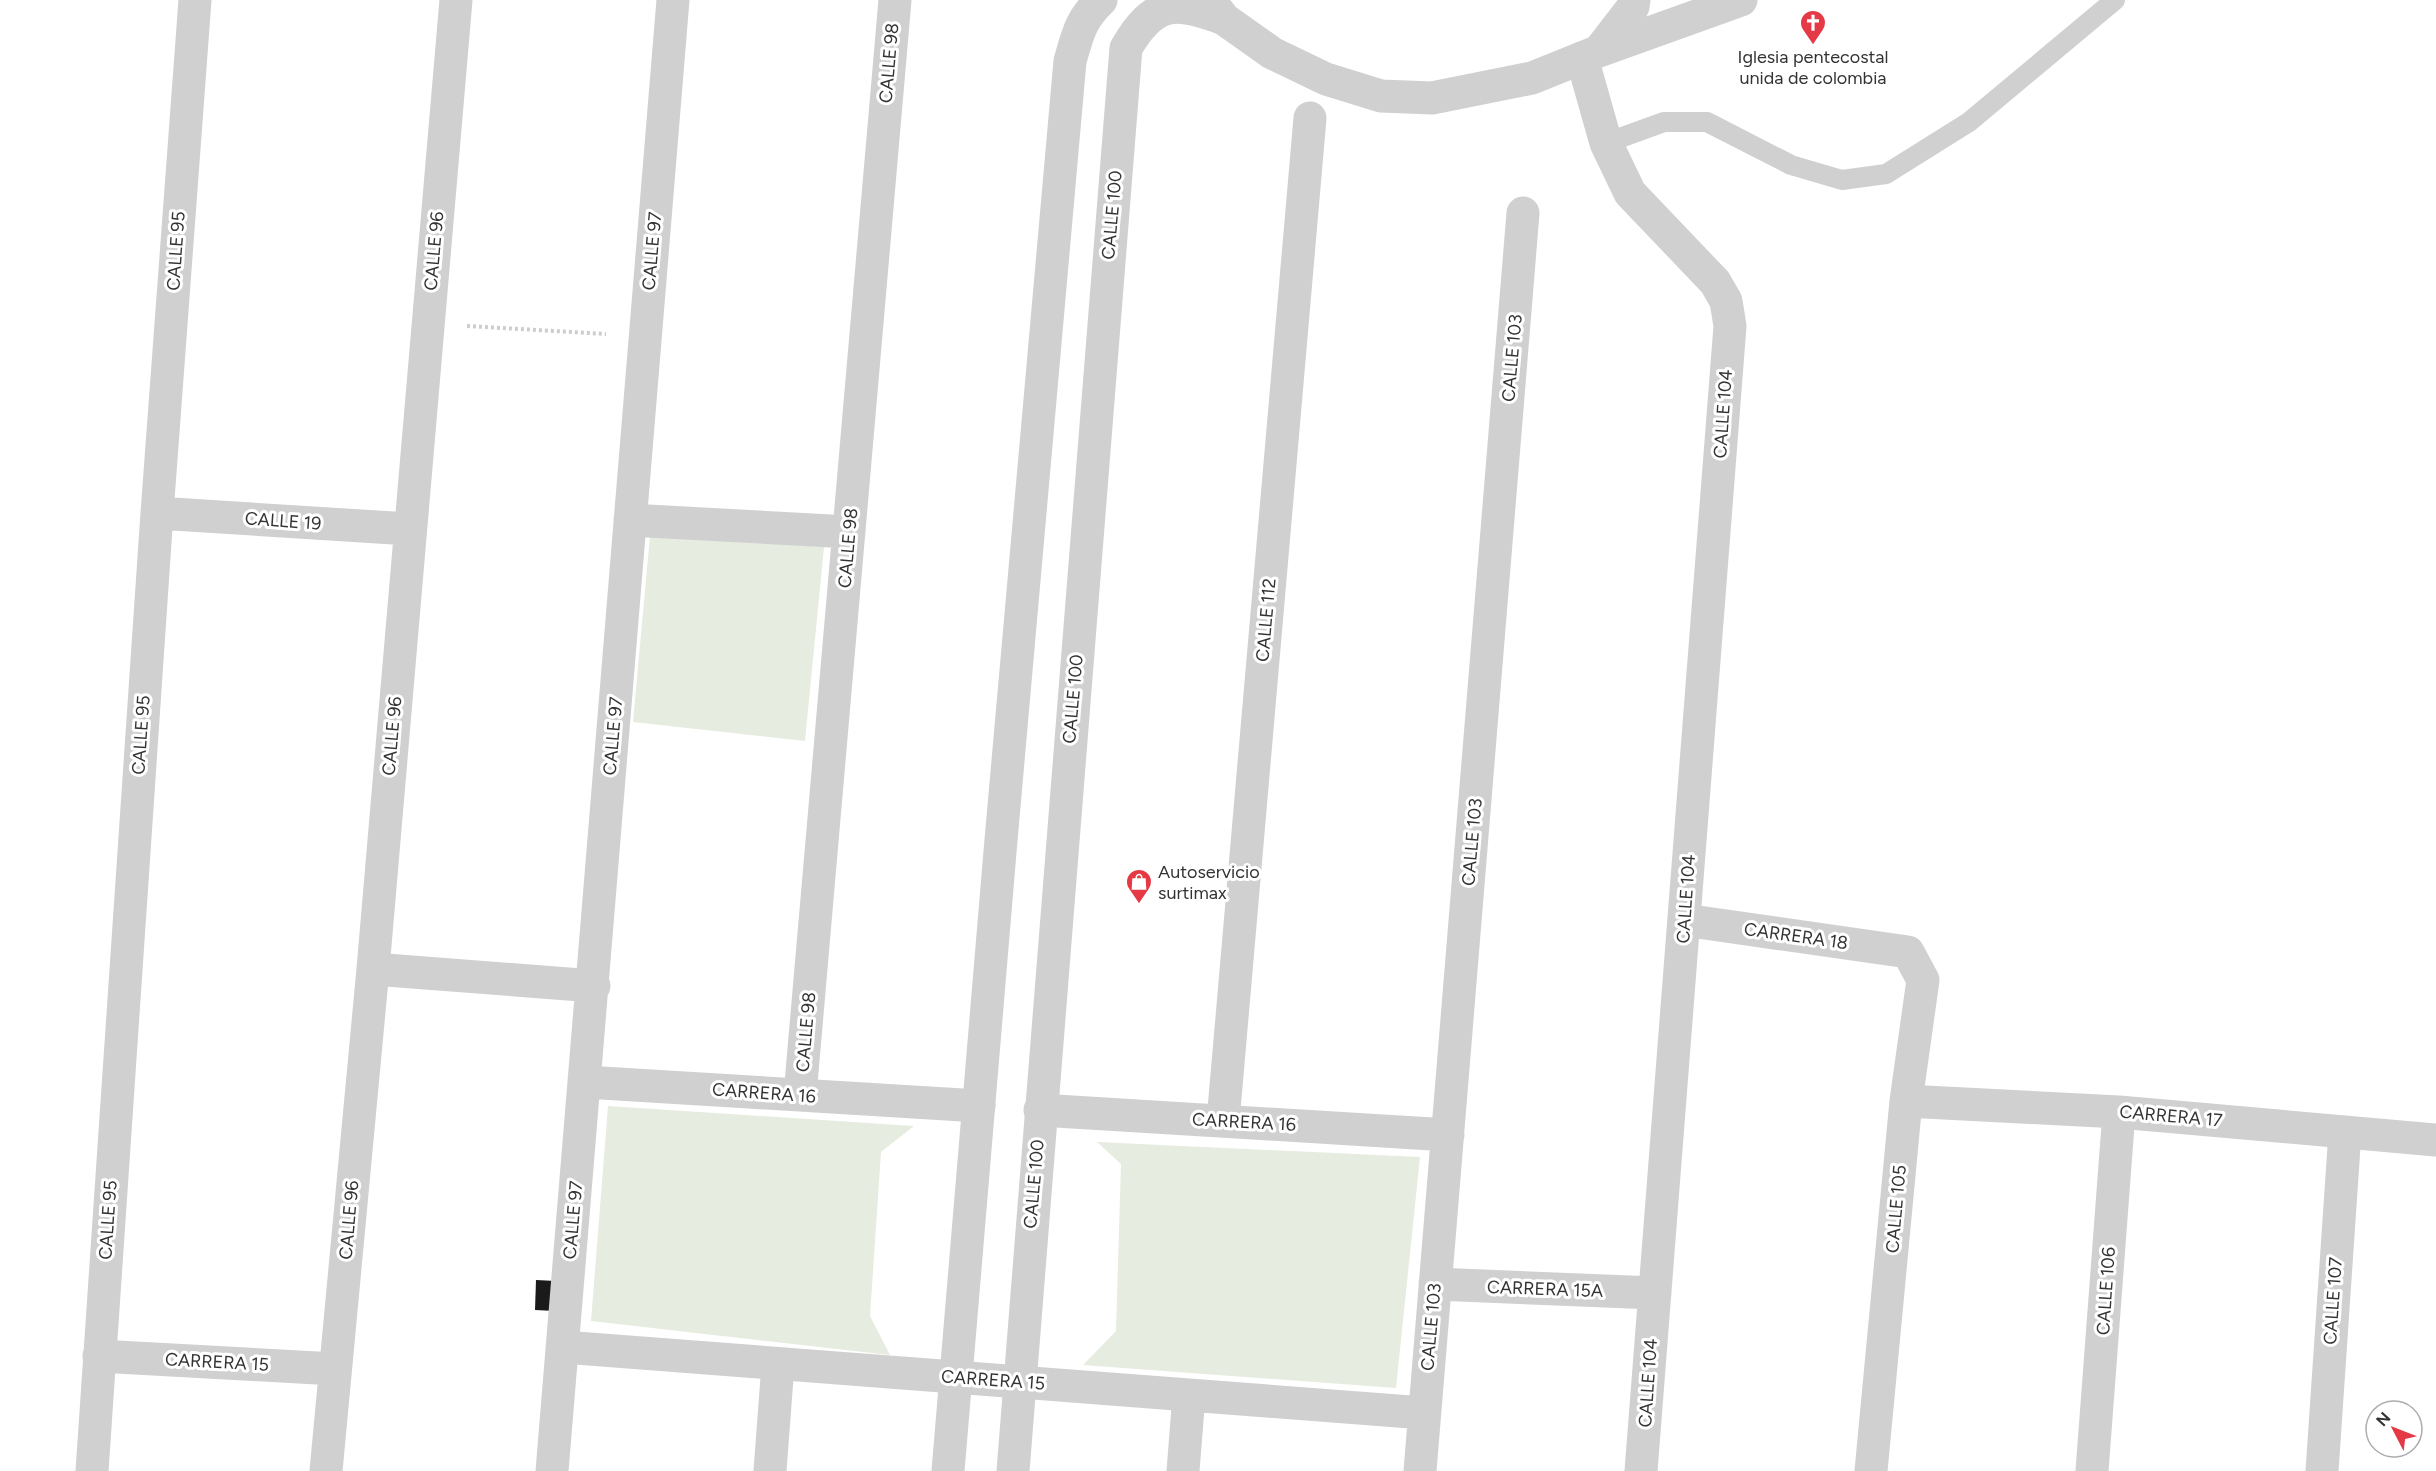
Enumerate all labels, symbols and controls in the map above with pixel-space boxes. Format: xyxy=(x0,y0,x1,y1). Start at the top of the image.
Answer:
church icon: Iglesia pentecostal unida de colombia xyxy=(1798,8,1828,46)
street label: CALLE 98 xyxy=(875,22,903,104)
place label: Iglesia pentecostal unida de colombia xyxy=(1738,46,1888,89)
street label: CALLE 100 xyxy=(1097,169,1127,261)
street label: CALLE 97 xyxy=(638,210,666,291)
street label: CALLE 95 xyxy=(162,211,190,291)
street label: CALLE 96 xyxy=(420,211,448,291)
street label: CALLE 103 xyxy=(1497,313,1527,403)
street label: CALLE 104 xyxy=(1709,369,1737,459)
street label: CALLE 19 xyxy=(244,507,322,535)
street label: CALLE 98 xyxy=(834,507,862,589)
street label: CALLE 112 xyxy=(1251,577,1281,663)
street label: CALLE 100 xyxy=(1058,653,1088,745)
street label: CALLE 95 xyxy=(127,695,155,775)
street label: CALLE 97 xyxy=(599,695,627,776)
street label: CALLE 96 xyxy=(378,696,406,776)
street label: CALLE 103 xyxy=(1457,797,1487,887)
street label: CALLE 104 xyxy=(1672,854,1700,944)
place label: Autoservicio surtimax xyxy=(1158,861,1260,904)
shop icon: Autoservicio surtimax xyxy=(1124,867,1154,905)
street label: CARRERA 18 xyxy=(1743,918,1849,954)
street label: CALLE 98 xyxy=(792,991,820,1073)
street label: CARRERA 16 xyxy=(711,1078,817,1108)
street label: CARRERA 17 xyxy=(2119,1101,2224,1131)
street label: CARRERA 16 xyxy=(1192,1108,1296,1136)
street label: CALLE 100 xyxy=(1019,1138,1049,1230)
street label: CALLE 105 xyxy=(1881,1164,1911,1254)
street label: CALLE 97 xyxy=(559,1179,587,1260)
street label: CALLE 95 xyxy=(94,1180,122,1260)
street label: CALLE 96 xyxy=(335,1180,363,1260)
street label: CALLE 106 xyxy=(2092,1246,2120,1336)
street label: CALLE 107 xyxy=(2319,1256,2347,1345)
street label: CARRERA 15A xyxy=(1487,1276,1603,1302)
street label: CALLE 103 xyxy=(1416,1282,1446,1372)
street label: CALLE 104 xyxy=(1634,1338,1662,1428)
street label: CARRERA 15 xyxy=(164,1348,270,1376)
street label: CARRERA 15 xyxy=(940,1365,1046,1395)
north arrow xyxy=(2364,1399,2424,1459)
text: N xyxy=(2372,1408,2394,1430)

